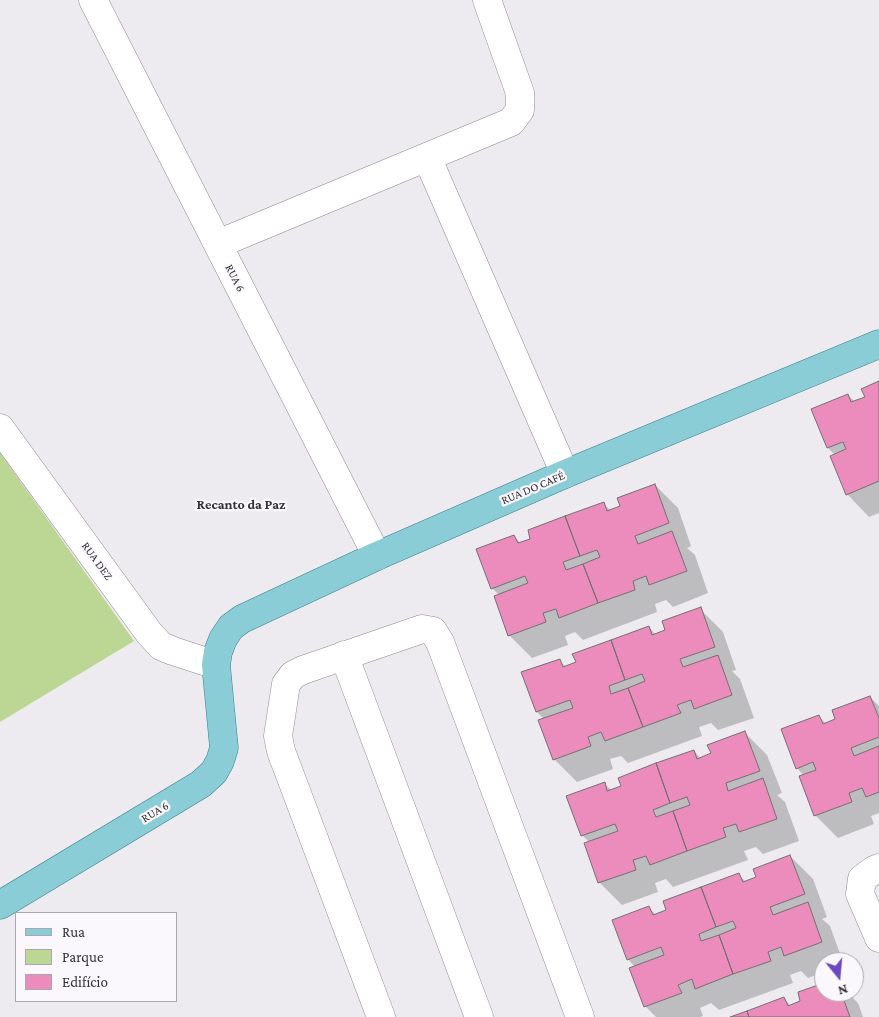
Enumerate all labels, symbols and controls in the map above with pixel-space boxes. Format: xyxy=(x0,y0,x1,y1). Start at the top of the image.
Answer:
street label: RUA 6 xyxy=(222,262,248,294)
street label: RUA DO CAFÉ xyxy=(499,468,567,508)
district label: Recanto da Paz xyxy=(197,497,285,513)
street label: RUA DEZ xyxy=(78,539,116,583)
street label: RUA 6 xyxy=(139,798,171,826)
legend xyxy=(15,912,178,1002)
text: Rua xyxy=(62,924,85,940)
text: Parque xyxy=(62,949,103,965)
north arrow xyxy=(814,952,864,1002)
text: Edifício xyxy=(62,974,108,990)
text: N xyxy=(836,981,850,999)

